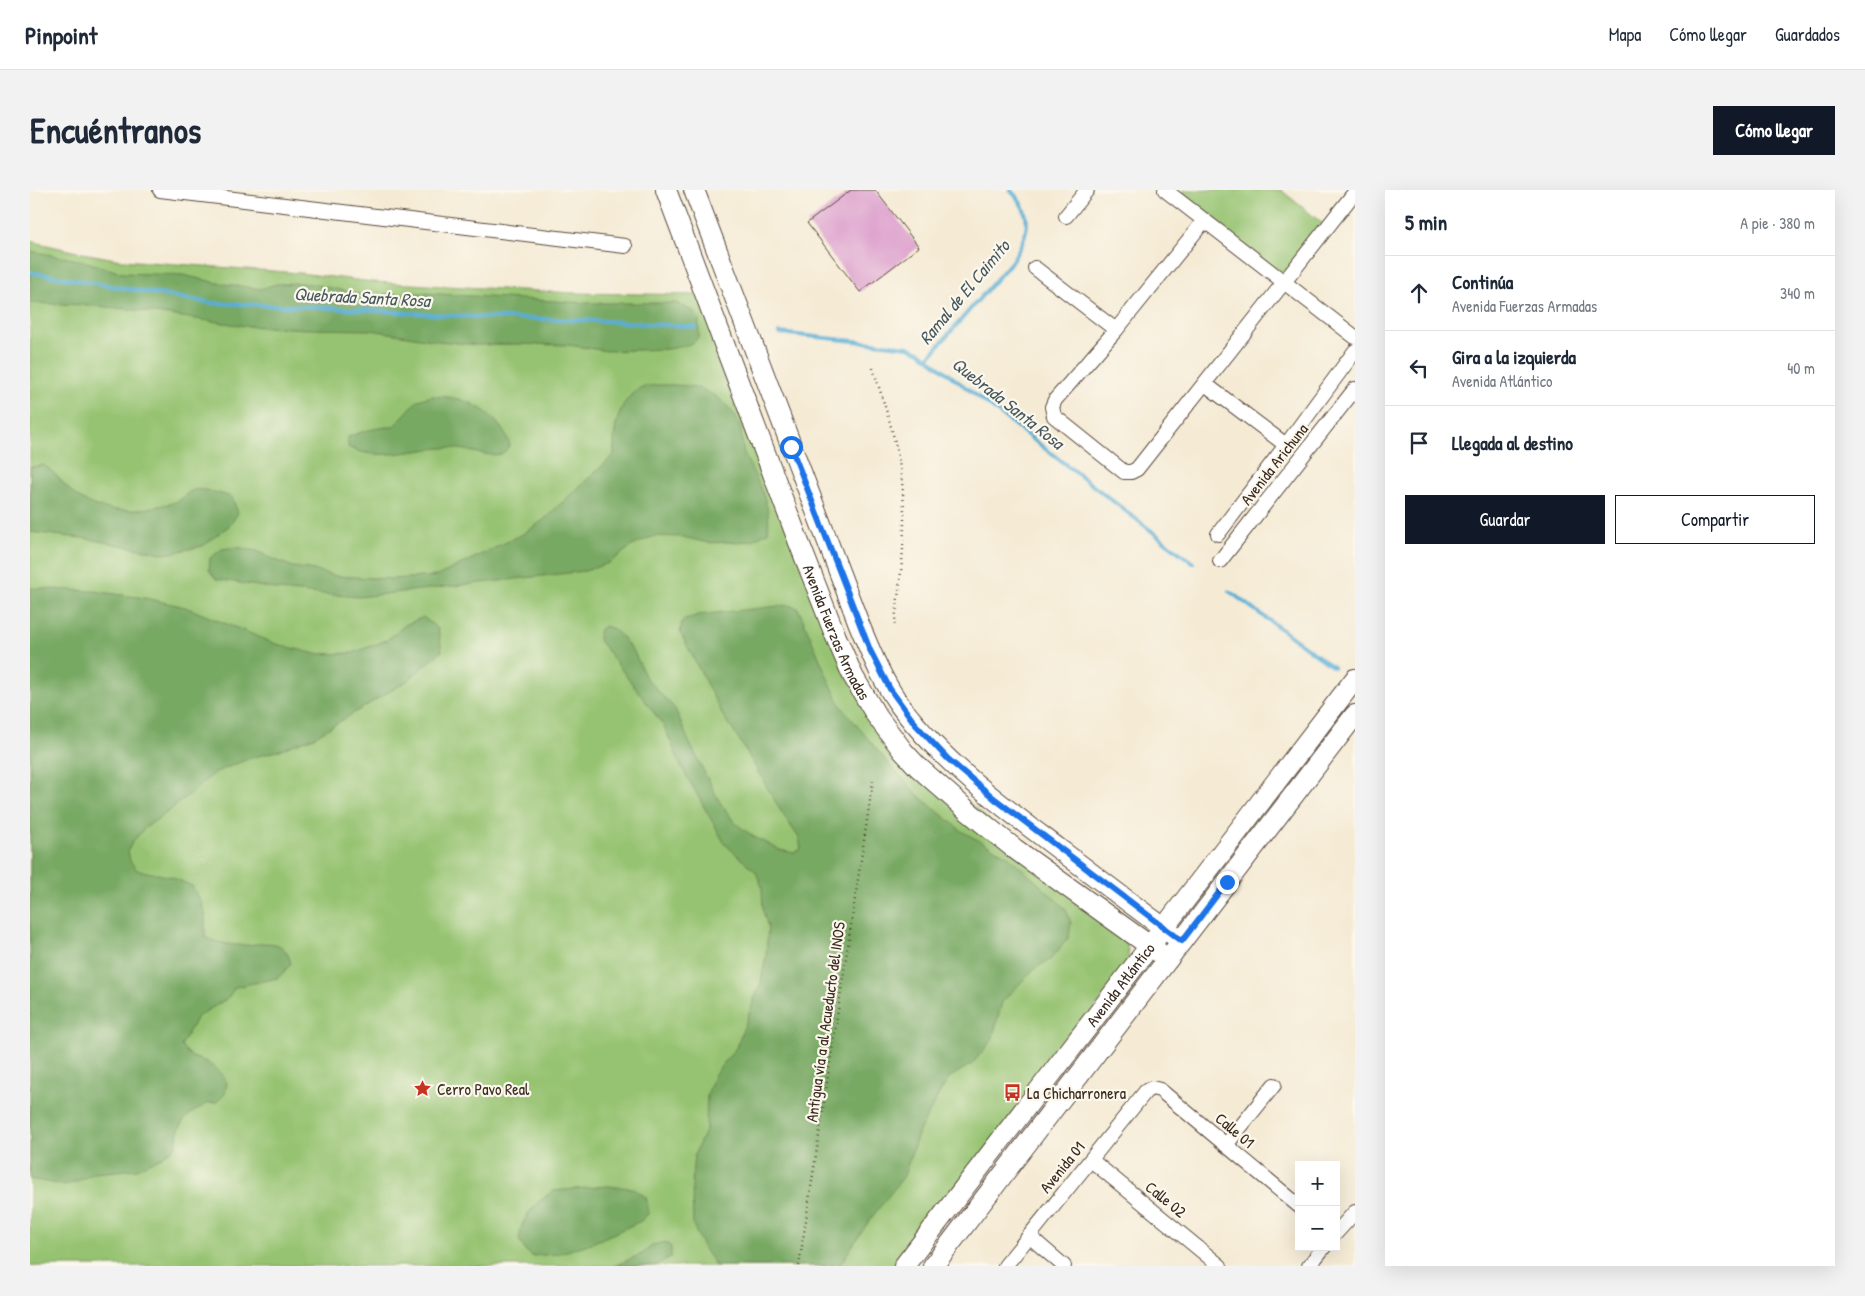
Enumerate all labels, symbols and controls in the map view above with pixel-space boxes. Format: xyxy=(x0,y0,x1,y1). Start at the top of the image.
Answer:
text: Pinpoint xyxy=(25,19,97,51)
text: Mapa xyxy=(1609,22,1641,47)
text: Cómo llegar xyxy=(1669,22,1747,47)
text: Guardados xyxy=(1775,22,1840,47)
button: Cómo llegar xyxy=(1713,106,1835,155)
text: Encuéntranos xyxy=(30,107,201,154)
text: 5 min xyxy=(1405,208,1447,237)
text: A pie · 380 m xyxy=(1740,212,1815,234)
water label: Ramal de El Caimito xyxy=(913,233,1016,350)
text: Continúa xyxy=(1452,269,1513,295)
icon: ahead xyxy=(1405,279,1433,307)
water label: Quebrada Santa Rosa xyxy=(293,281,433,313)
text: 340 m xyxy=(1780,282,1815,304)
text: Avenida Fuerzas Armadas xyxy=(1452,295,1597,317)
text: Gira a la izquierda xyxy=(1452,344,1576,370)
water label: Quebrada Santa Rosa xyxy=(947,351,1071,456)
icon: left xyxy=(1405,354,1433,382)
text: 40 m xyxy=(1787,357,1815,379)
text: Avenida Atlántico xyxy=(1452,370,1552,392)
street label: Avenida Arichuna xyxy=(1235,419,1313,509)
icon: arrive xyxy=(1405,429,1433,457)
text: Llegada al destino xyxy=(1452,430,1573,456)
route start xyxy=(780,436,803,459)
button: Guardar xyxy=(1405,495,1605,544)
button: Compartir xyxy=(1615,495,1815,544)
street label: Avenida Fuerzas Armadas xyxy=(798,561,876,704)
route end xyxy=(1216,871,1239,894)
street label: Antigua vía a al Acueducto del INOS xyxy=(800,920,850,1124)
street label: Avenida Atlántico xyxy=(1081,937,1160,1031)
place label: Cerro Pavo Real xyxy=(437,1078,530,1100)
place icon: Cerro Pavo Real xyxy=(413,1079,433,1099)
place label: La Chicharronera xyxy=(1027,1082,1126,1104)
bus stop icon: La Chicharronera xyxy=(1003,1083,1023,1103)
street label: Calle 01 xyxy=(1211,1107,1259,1153)
street label: Avenida 01 xyxy=(1034,1136,1090,1197)
map controls xyxy=(1295,1161,1340,1251)
button: + xyxy=(1295,1161,1340,1206)
street label: Calle 02 xyxy=(1141,1176,1191,1223)
button: − xyxy=(1295,1206,1340,1251)

